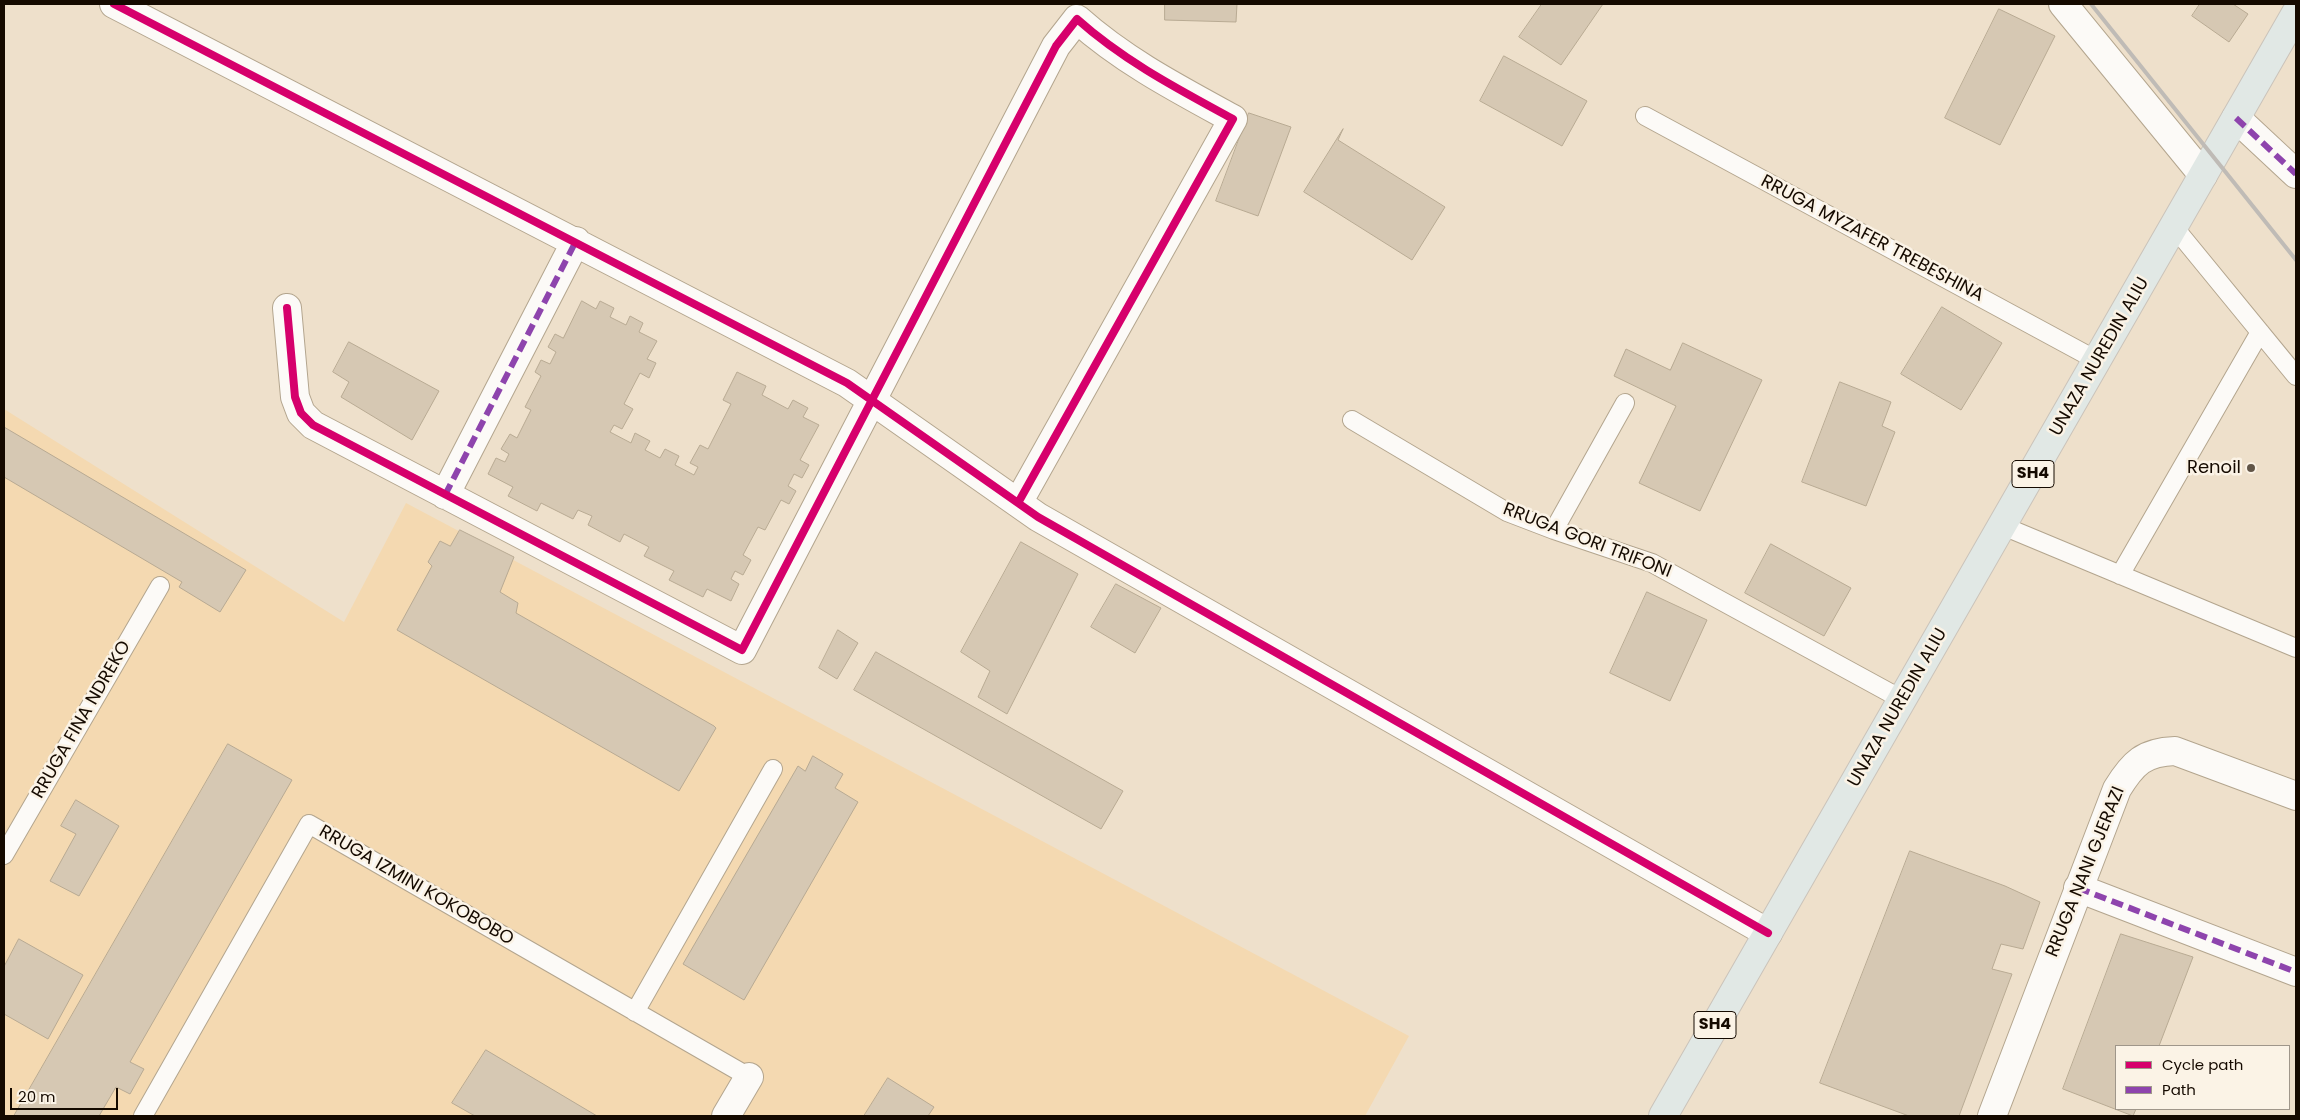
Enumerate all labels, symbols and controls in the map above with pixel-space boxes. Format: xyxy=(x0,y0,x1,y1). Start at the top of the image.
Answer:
street label: RRUGA MYZAFER TREBESHINA xyxy=(1757,171,1987,307)
street label: UNAZA NUREDIN ALIU xyxy=(2046,274,2154,440)
place label: Renoil xyxy=(2187,457,2241,479)
road number: SH4 xyxy=(2012,460,2054,488)
marker: Renoil xyxy=(2245,462,2257,474)
street label: RRUGA GORI TRIFONI xyxy=(1500,499,1674,583)
street label: UNAZA NUREDIN ALIU xyxy=(1844,625,1952,791)
street label: RRUGA FINA NDREKO xyxy=(28,637,136,803)
street label: RRUGA NANI GJERAZI xyxy=(2042,784,2130,960)
street label: RRUGA IZMINI KOKOBOBO xyxy=(315,821,517,951)
road number: SH4 xyxy=(1694,1012,1736,1038)
legend xyxy=(2115,1045,2290,1110)
text: Cycle path xyxy=(2162,1054,2243,1075)
scale bar xyxy=(12,1078,120,1110)
text: Path xyxy=(2162,1079,2196,1100)
text: 20 m xyxy=(18,1086,56,1107)

